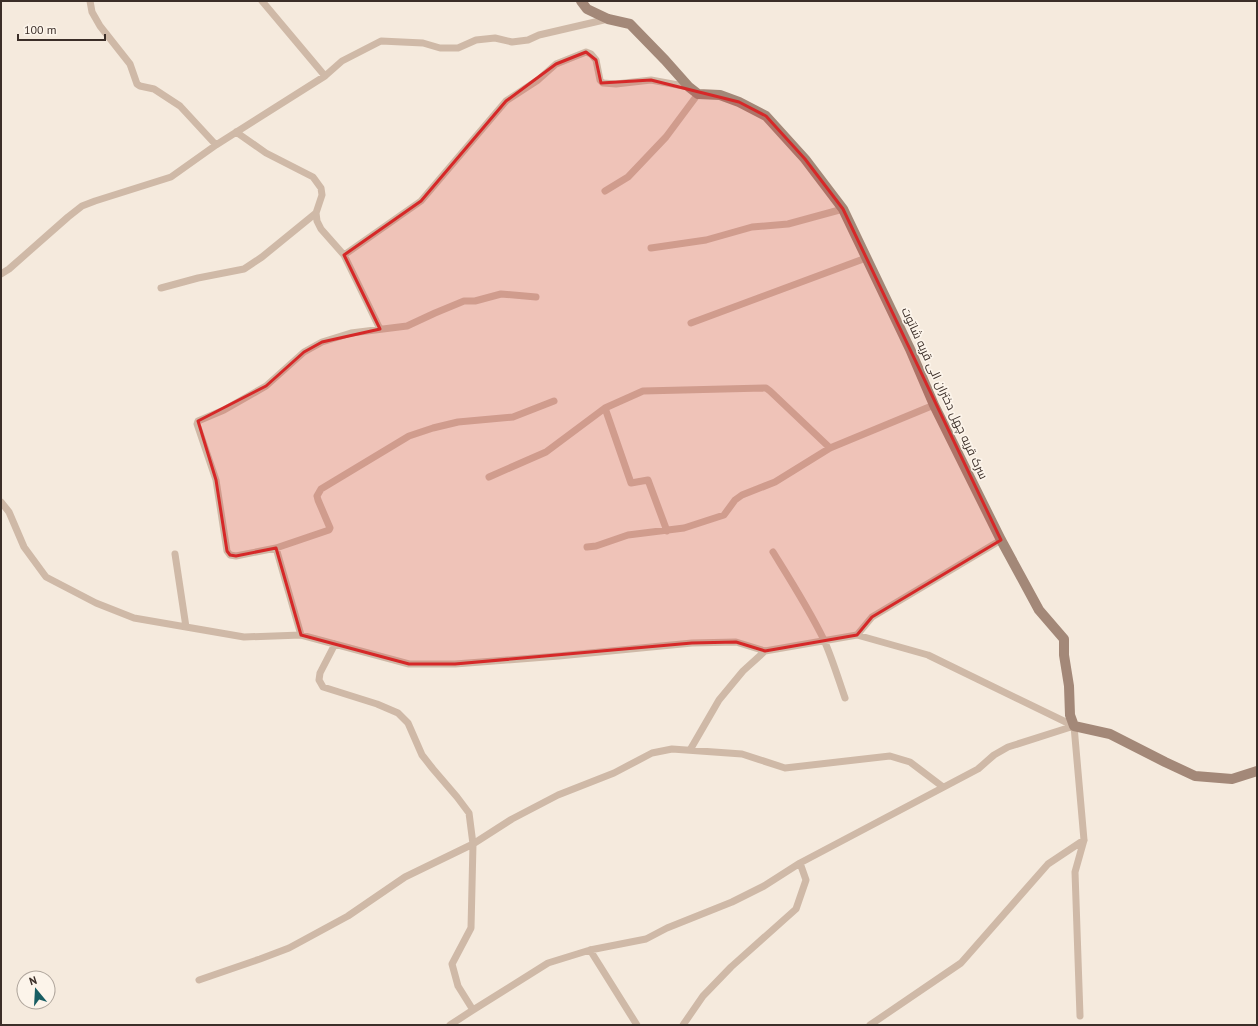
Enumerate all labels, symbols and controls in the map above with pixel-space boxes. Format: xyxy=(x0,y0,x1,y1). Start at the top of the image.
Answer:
scale bar xyxy=(18,16,105,42)
text: 100 m xyxy=(24,22,57,37)
street label: سرک قریه چهل دختران الی قریه شاتوت xyxy=(897,305,992,482)
north arrow xyxy=(16,970,56,1010)
text: N xyxy=(27,973,39,988)

